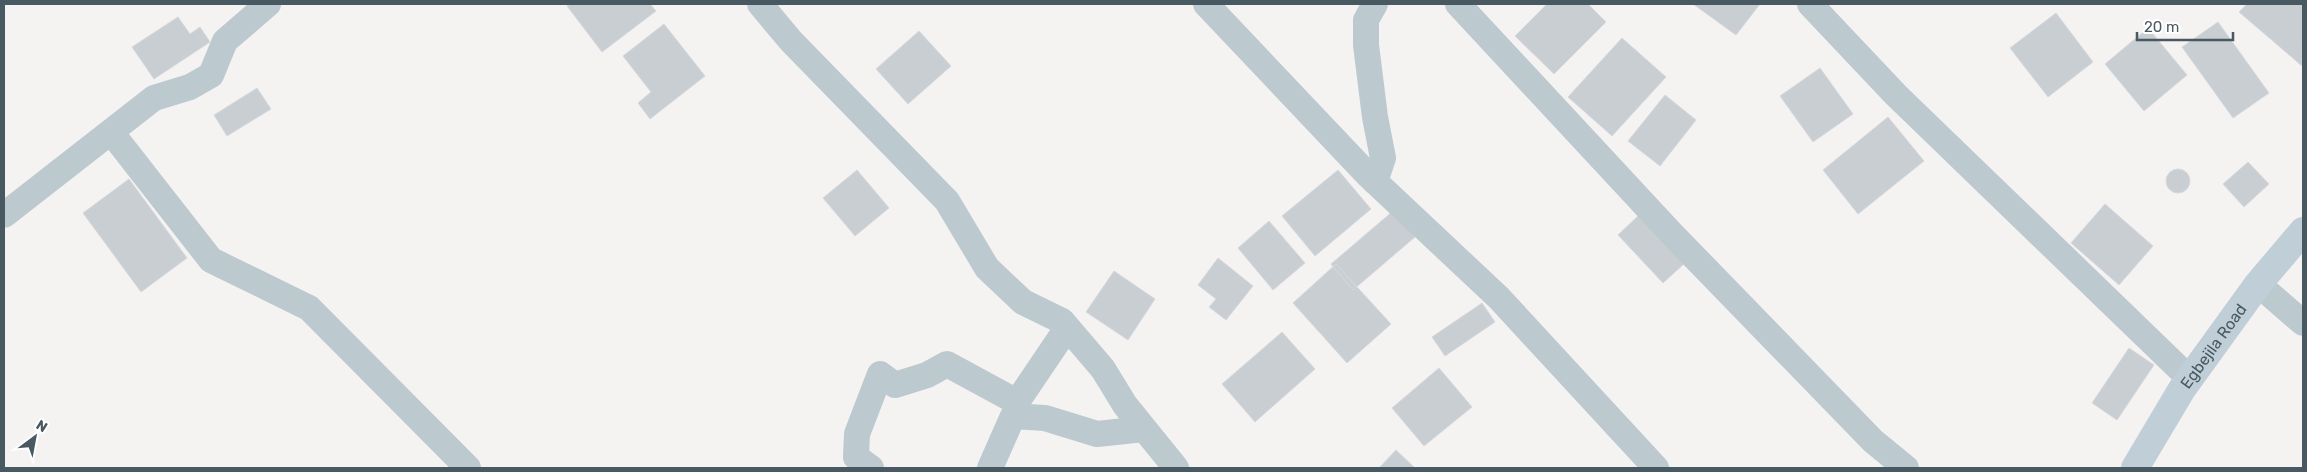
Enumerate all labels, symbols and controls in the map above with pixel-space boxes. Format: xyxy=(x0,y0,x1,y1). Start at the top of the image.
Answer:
scale bar xyxy=(2137,10,2233,42)
text: 20 m xyxy=(2144,18,2179,36)
street label: Egbejila Road xyxy=(2176,300,2251,392)
north arrow xyxy=(10,412,60,462)
text: N xyxy=(33,417,50,436)

